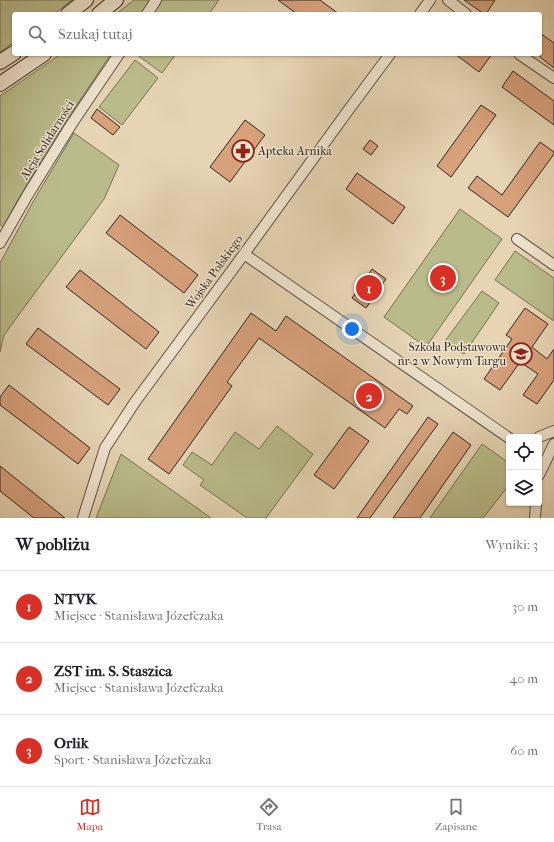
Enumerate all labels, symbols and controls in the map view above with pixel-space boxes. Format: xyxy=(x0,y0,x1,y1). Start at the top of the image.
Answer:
search box xyxy=(12,12,542,56)
icon: search xyxy=(26,23,48,45)
text: Szukaj tutaj xyxy=(58,25,132,43)
street label: Aleja Solidarności xyxy=(17,98,77,183)
pharmacy icon: Apteka Arnika xyxy=(230,138,256,164)
place label: Apteka Arnika xyxy=(257,144,332,158)
street label: Wojska Polskiego xyxy=(182,232,245,312)
pin: 3 xyxy=(430,263,456,293)
pin: 1 xyxy=(356,273,382,303)
your location xyxy=(342,319,362,339)
place label: Szkoła Podstawowa nr 2 w Nowym Targu xyxy=(397,340,506,368)
school or university icon: Szkoła Podstawowa nr 2 w Nowym Targu xyxy=(508,341,534,367)
pin: 2 xyxy=(356,381,382,411)
map controls xyxy=(506,434,542,506)
button: locate xyxy=(506,434,542,470)
button: layers xyxy=(506,470,542,506)
text: W pobliżu xyxy=(16,534,90,554)
text: Wyniki: 3 xyxy=(485,537,538,552)
text: NTVK xyxy=(54,590,96,608)
text: 1 xyxy=(27,599,31,614)
text: 30 m xyxy=(512,599,538,614)
text: Miejsce · Stanisława Józefczaka xyxy=(54,608,223,623)
text: ZST im. S. Staszica xyxy=(54,662,172,680)
text: 2 xyxy=(26,671,32,686)
text: 40 m xyxy=(510,671,538,686)
text: Miejsce · Stanisława Józefczaka xyxy=(54,680,223,695)
text: Orlik xyxy=(54,734,88,752)
text: 3 xyxy=(26,743,32,758)
text: 60 m xyxy=(510,743,538,758)
text: Sport · Stanisława Józefczaka xyxy=(54,752,212,767)
tab: Mapa xyxy=(77,796,103,833)
tab: Trasa xyxy=(256,796,282,833)
tab: Zapisane xyxy=(435,796,477,833)

